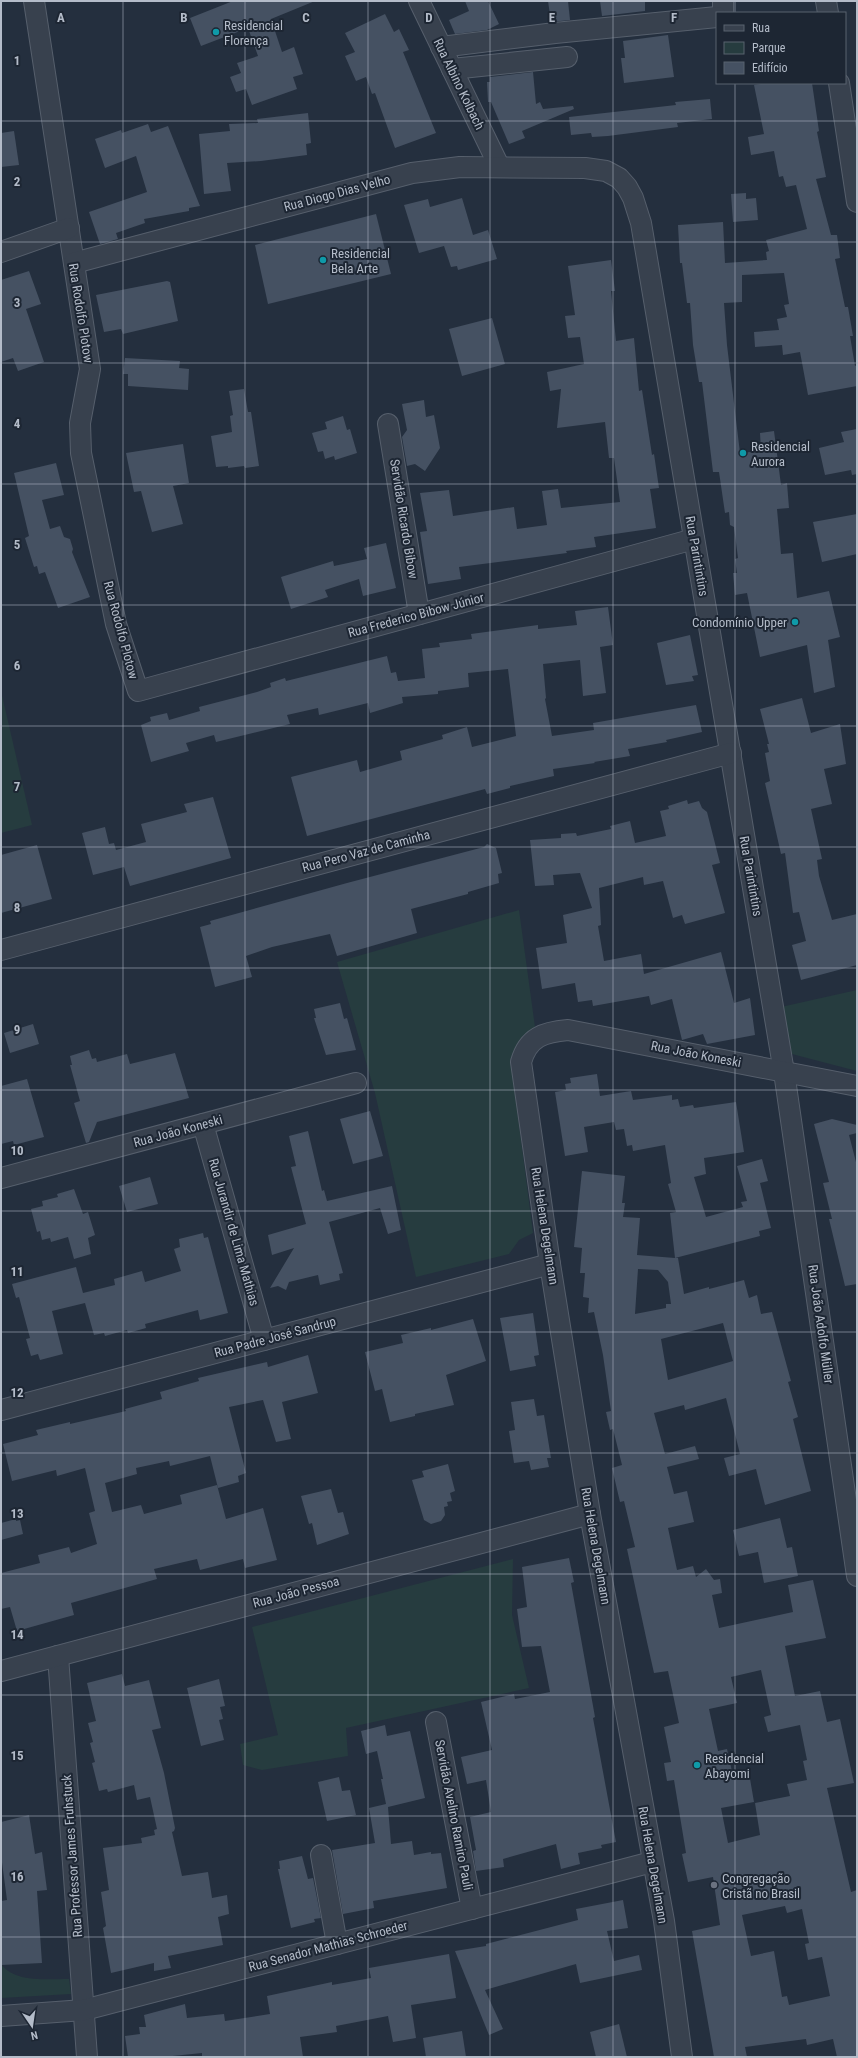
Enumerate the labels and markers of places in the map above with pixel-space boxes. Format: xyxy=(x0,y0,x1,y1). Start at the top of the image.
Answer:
place label: Residencial Florença xyxy=(224,18,283,48)
marker: Residencial Florença xyxy=(211,27,221,37)
place label: Residencial Bela Arte xyxy=(331,246,390,276)
marker: Residencial Bela Arte xyxy=(318,255,328,265)
place label: Residencial Aurora xyxy=(751,439,810,469)
marker: Residencial Aurora xyxy=(738,448,748,458)
place label: Condomínio Upper xyxy=(692,615,787,630)
marker: Condomínio Upper xyxy=(790,617,800,627)
place label: Residencial Abayomi xyxy=(705,1751,764,1781)
marker: Residencial Abayomi xyxy=(692,1760,702,1770)
place label: Congregação Cristã no Brasil xyxy=(722,1871,800,1901)
marker: Congregação Cristã no Brasil xyxy=(709,1880,719,1890)

